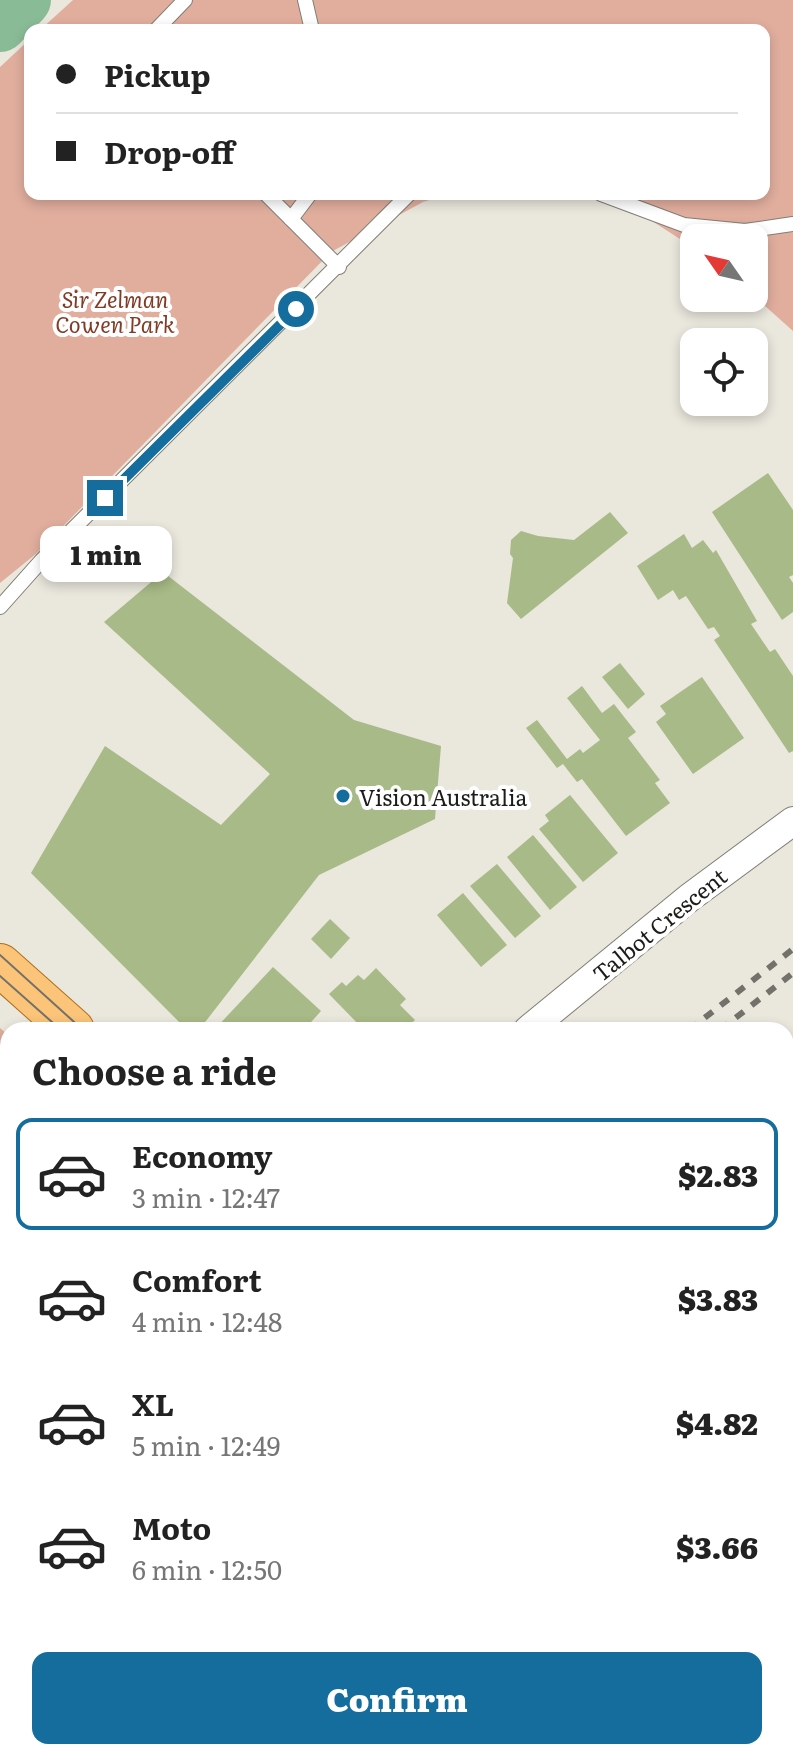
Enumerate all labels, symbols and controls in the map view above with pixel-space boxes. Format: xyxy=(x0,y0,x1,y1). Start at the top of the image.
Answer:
text: Pickup xyxy=(104,52,211,96)
text: Drop-off xyxy=(104,129,234,173)
north arrow xyxy=(680,224,768,312)
map controls xyxy=(680,224,768,416)
park label: Sir Zelman Cowen Park xyxy=(55,282,175,340)
route start xyxy=(278,291,314,327)
button: locate xyxy=(680,328,768,416)
route end xyxy=(87,480,123,516)
callout: 1 min xyxy=(39,526,171,582)
text: 1 min xyxy=(71,534,141,573)
place label: Vision Australia xyxy=(359,780,528,813)
marker: Vision Australia xyxy=(334,787,352,805)
street label: Talbot Crescent xyxy=(585,859,733,989)
text: Choose a ride xyxy=(32,1043,277,1096)
text: Economy xyxy=(132,1133,272,1177)
icon: car xyxy=(36,1138,108,1210)
text: $2.83 xyxy=(678,1152,758,1196)
text: 3 min · 12:47 xyxy=(132,1177,280,1216)
text: Comfort xyxy=(132,1257,262,1301)
icon: car xyxy=(36,1262,108,1334)
text: $3.83 xyxy=(678,1276,758,1320)
text: 4 min · 12:48 xyxy=(132,1301,282,1340)
text: XL xyxy=(132,1381,174,1425)
icon: car xyxy=(36,1386,108,1458)
text: $4.82 xyxy=(676,1400,758,1444)
text: 5 min · 12:49 xyxy=(132,1425,280,1464)
text: Moto xyxy=(132,1505,211,1549)
icon: car xyxy=(36,1510,108,1582)
text: $3.66 xyxy=(676,1524,758,1568)
text: 6 min · 12:50 xyxy=(132,1549,282,1588)
button: Confirm xyxy=(32,1652,762,1744)

